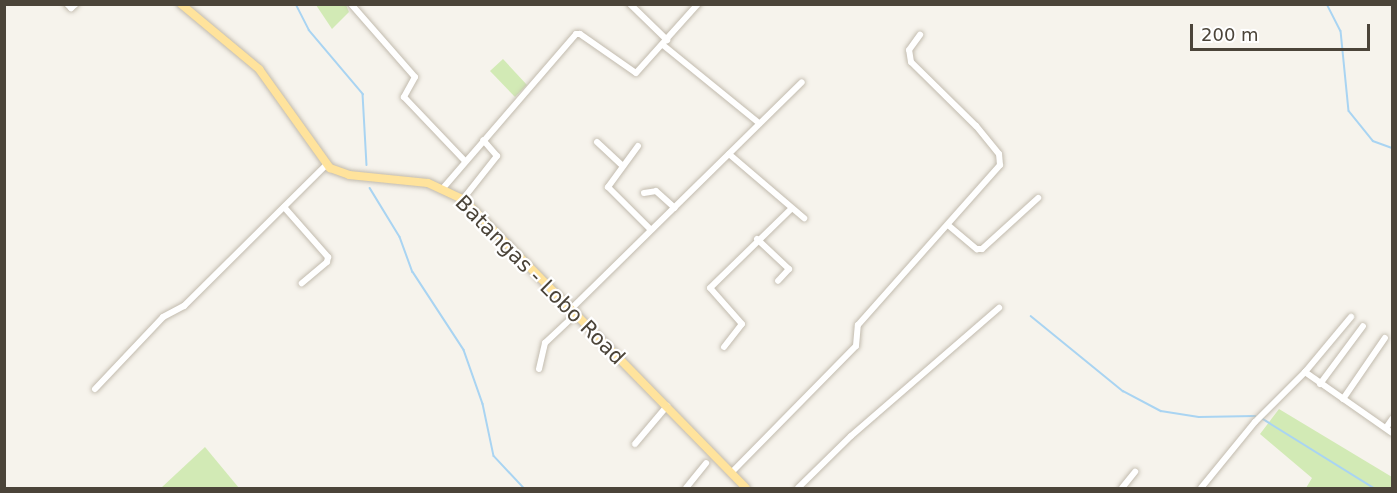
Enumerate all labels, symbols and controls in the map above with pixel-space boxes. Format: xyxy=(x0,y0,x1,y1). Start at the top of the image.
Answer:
scale bar xyxy=(1193,12,1373,50)
text: 200 m xyxy=(1201,24,1259,45)
street label: Batangas - Lobo Road xyxy=(450,190,630,370)

